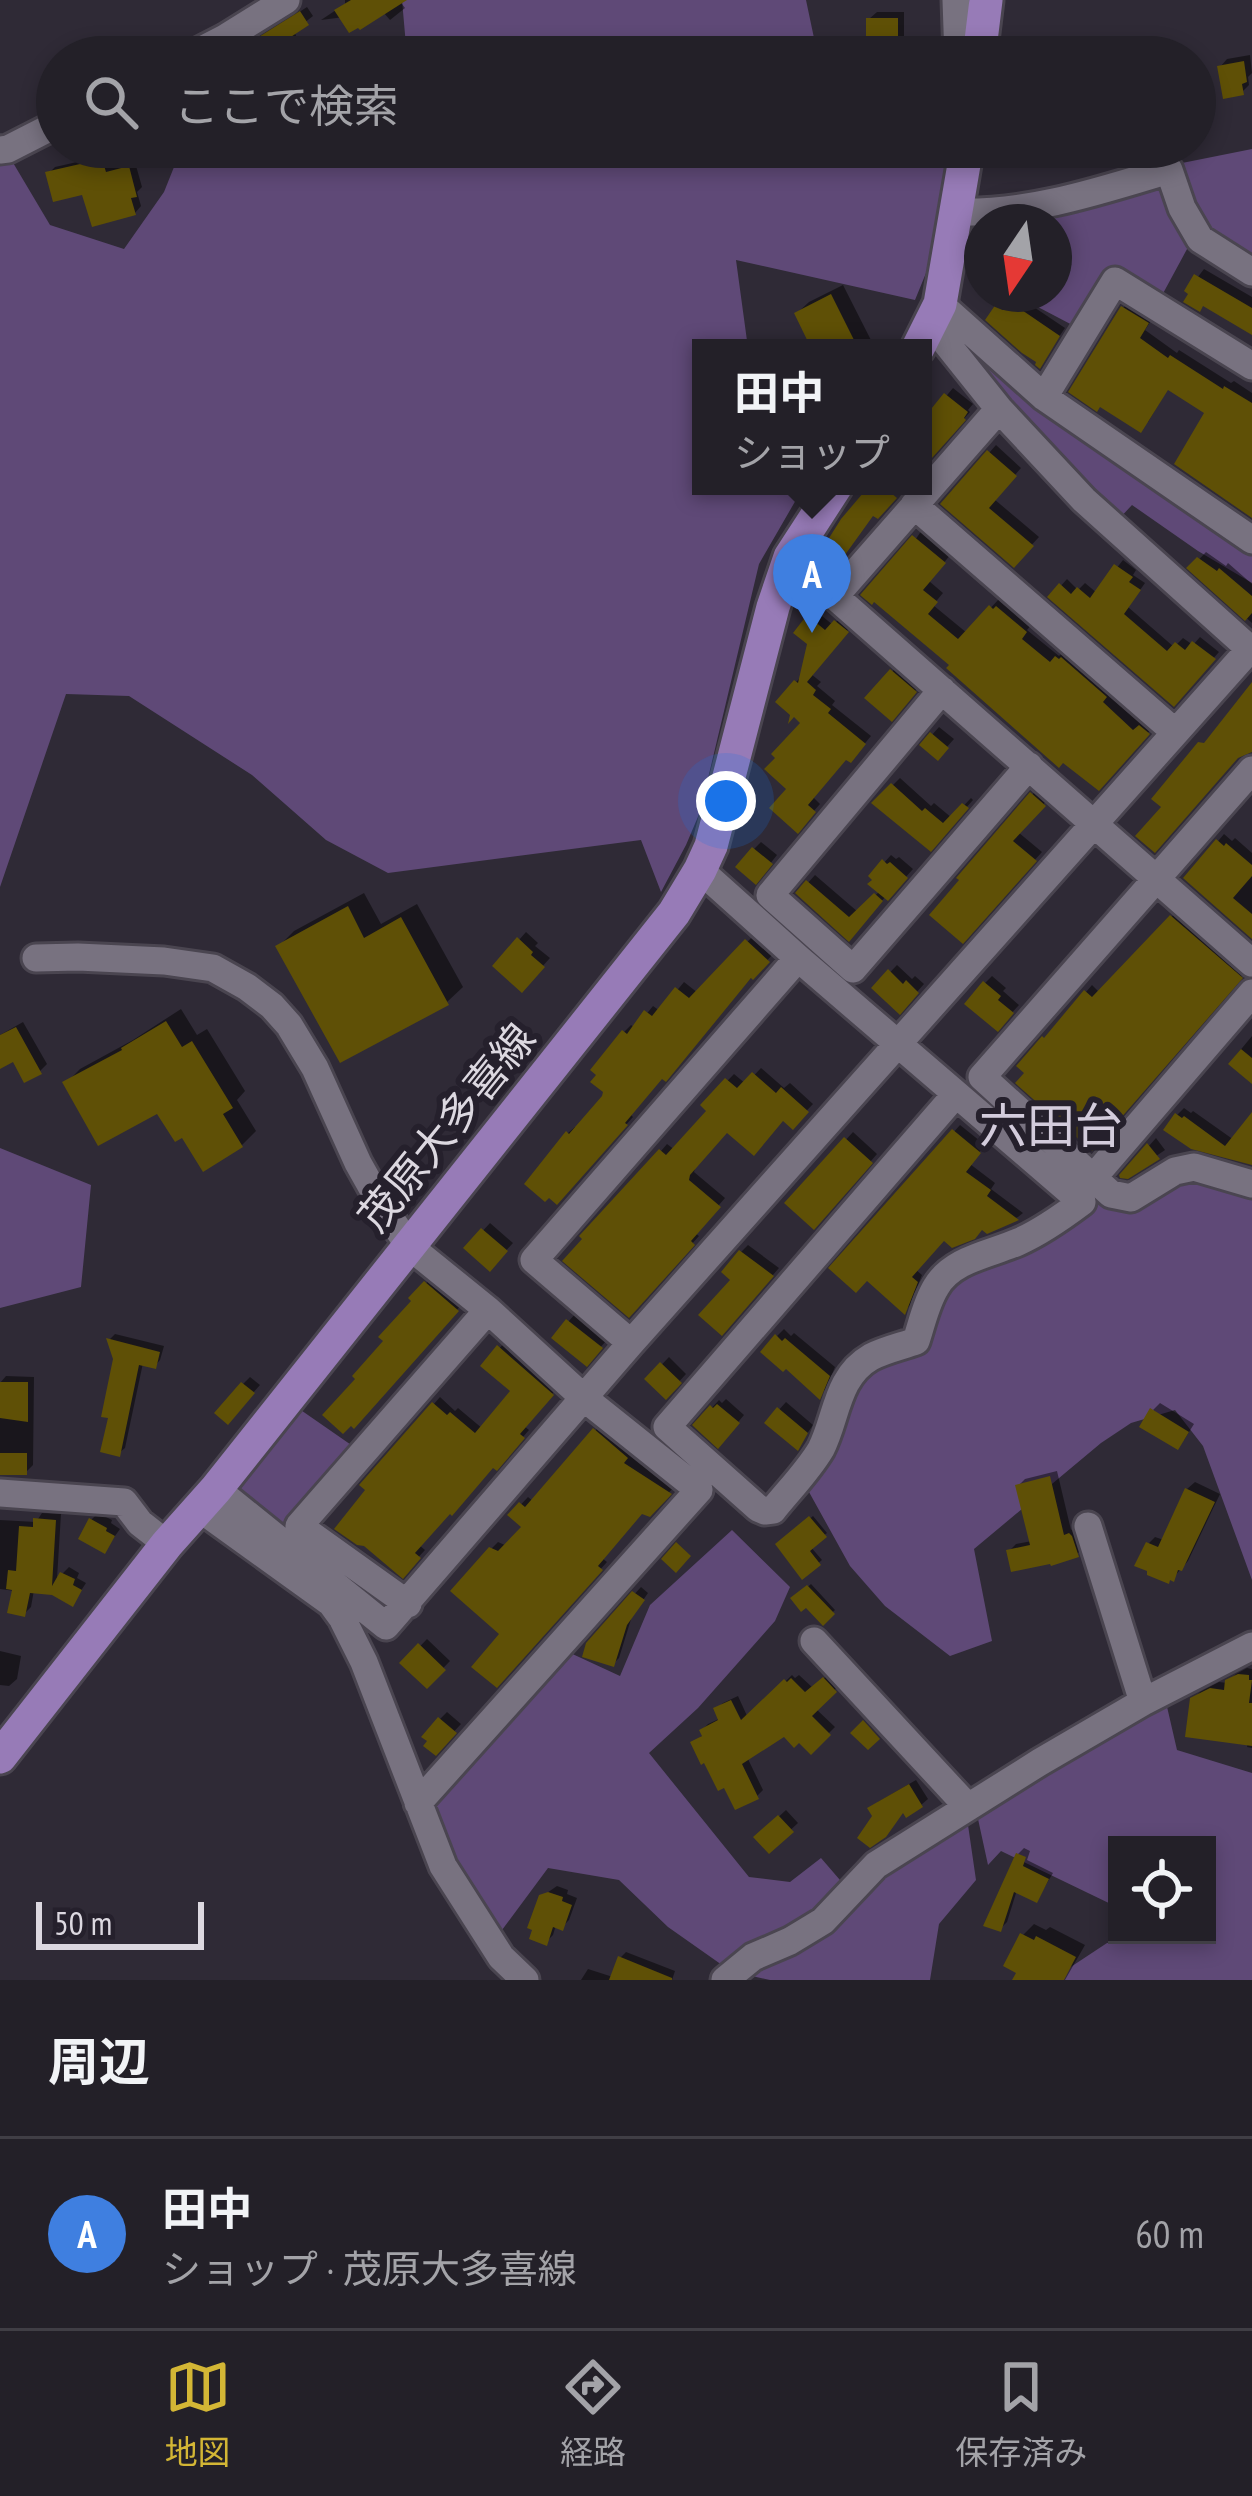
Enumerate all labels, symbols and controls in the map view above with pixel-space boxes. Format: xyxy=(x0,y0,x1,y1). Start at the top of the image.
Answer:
search box xyxy=(36,36,1216,168)
icon: search xyxy=(78,69,144,135)
text: ここで検索 xyxy=(174,76,399,134)
north arrow xyxy=(964,204,1072,312)
popup xyxy=(692,339,932,495)
text: 田中 xyxy=(734,363,824,421)
text: ショップ xyxy=(734,427,890,478)
pin: A xyxy=(773,534,851,633)
your location xyxy=(696,771,756,831)
street label: 茂原大多喜線 xyxy=(345,1012,547,1242)
district label: 六田台 xyxy=(979,1094,1123,1156)
map controls xyxy=(1108,1836,1216,1944)
button: locate xyxy=(1108,1836,1216,1944)
scale bar xyxy=(36,1896,204,1949)
text: 50 m xyxy=(54,1901,112,1944)
text: 周辺 xyxy=(48,2028,150,2094)
text: 田中 xyxy=(162,2179,252,2237)
text: A xyxy=(77,2208,97,2259)
text: 60 m xyxy=(1135,2208,1204,2259)
text: ショップ · 茂原大多喜線 xyxy=(162,2243,577,2294)
tab: 地図 xyxy=(165,2354,231,2474)
tab: 経路 xyxy=(560,2354,626,2474)
tab: 保存済み xyxy=(955,2354,1087,2474)

